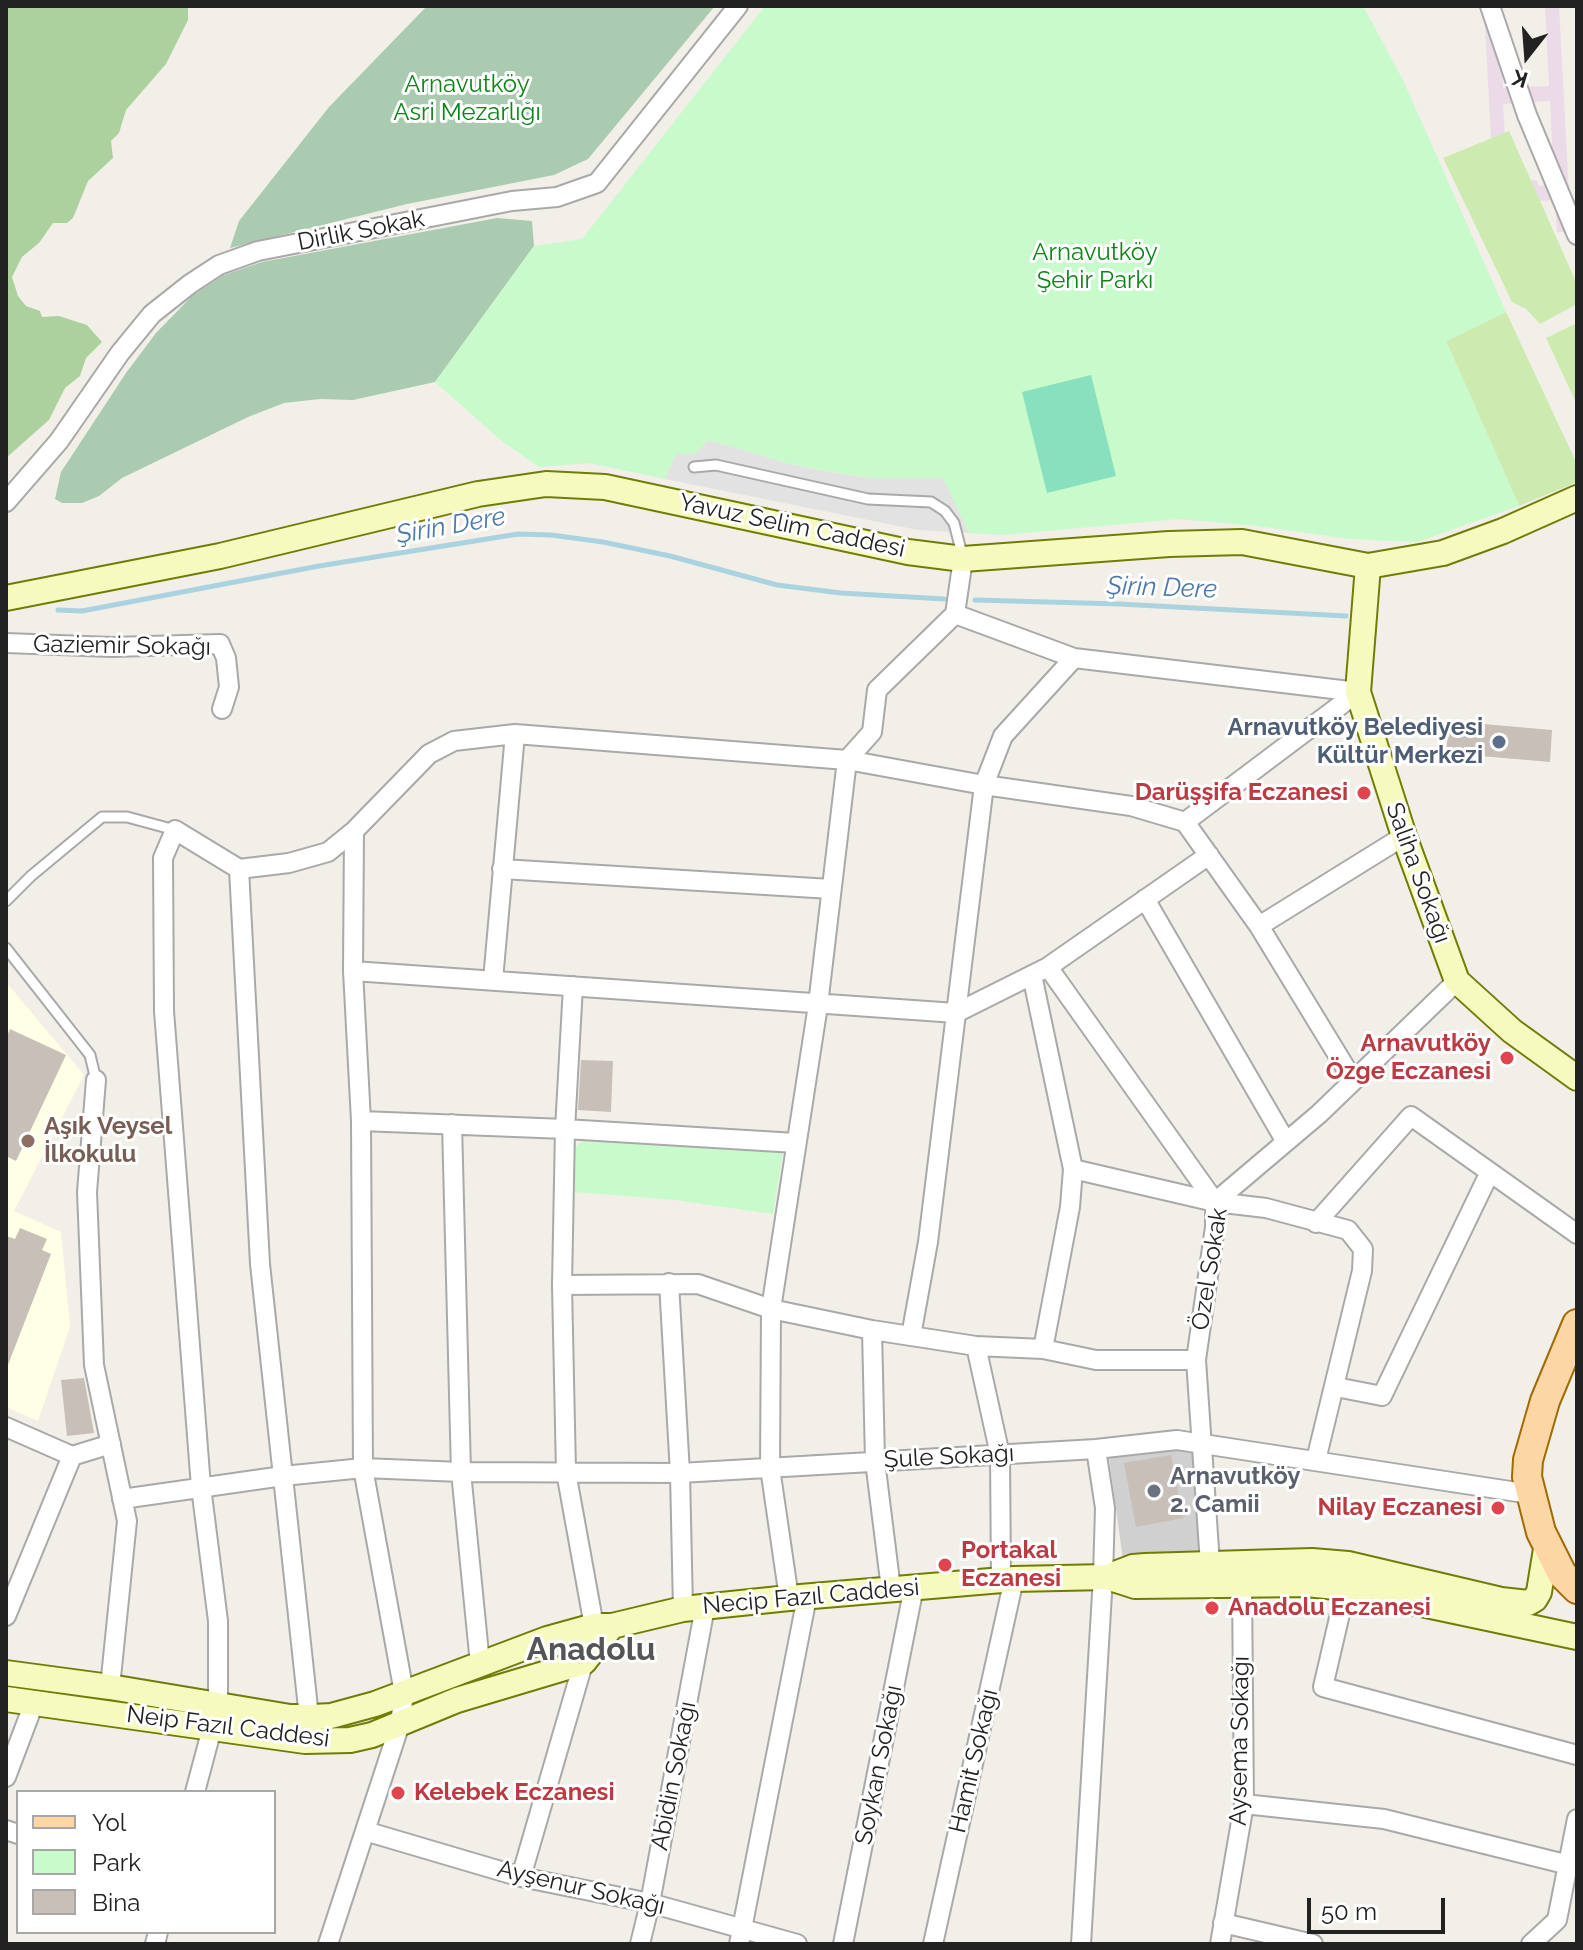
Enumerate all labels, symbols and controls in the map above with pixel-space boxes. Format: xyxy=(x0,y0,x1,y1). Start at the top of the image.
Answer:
north arrow xyxy=(1487,16,1567,96)
text: K xyxy=(1509,64,1531,94)
park label: Arnavutköy Asri Mezarlığı xyxy=(393,71,541,127)
street label: Dirlik Sokak xyxy=(295,205,427,257)
park label: Arnavutköy Şehir Parkı xyxy=(1032,239,1158,295)
street label: Yavuz Selim Caddesi xyxy=(677,488,907,564)
water label: Şirin Dere xyxy=(394,501,508,551)
water label: Şirin Dere xyxy=(1106,570,1218,606)
street label: Gaziemir Sokağı xyxy=(33,630,211,662)
place label: Arnavutköy Belediyesi Kültür Merkezi xyxy=(1227,714,1483,770)
marker: Arnavutköy Belediyesi Kültür Merkezi xyxy=(1490,733,1508,751)
place label: Darüşşifa Eczanesi xyxy=(1135,779,1348,807)
marker: Darüşşifa Eczanesi xyxy=(1355,784,1373,802)
street label: Saliha Sokağı xyxy=(1379,799,1457,947)
place label: Arnavutköy Özge Eczanesi xyxy=(1326,1030,1491,1086)
marker: Arnavutköy Özge Eczanesi xyxy=(1498,1049,1516,1067)
place label: Aşık Veysel İlkokulu xyxy=(44,1113,172,1169)
marker: Aşık Veysel İlkokulu xyxy=(19,1132,37,1150)
street label: Özel Sokak xyxy=(1186,1206,1234,1332)
street label: Şule Sokağı xyxy=(883,1439,1015,1475)
place label: Arnavutköy 2. Camii xyxy=(1170,1463,1300,1519)
marker: Arnavutköy 2. Camii xyxy=(1145,1482,1163,1500)
place label: Nilay Eczanesi xyxy=(1318,1494,1482,1522)
marker: Nilay Eczanesi xyxy=(1489,1499,1507,1517)
place label: Portakal Eczanesi xyxy=(961,1537,1061,1593)
marker: Portakal Eczanesi xyxy=(936,1556,954,1574)
street label: Necip Fazıl Caddesi xyxy=(701,1573,921,1621)
place label: Anadolu Eczanesi xyxy=(1228,1594,1431,1622)
marker: Anadolu Eczanesi xyxy=(1203,1599,1221,1617)
district label: Anadolu xyxy=(526,1631,656,1669)
street label: Aysema Sokağı xyxy=(1224,1656,1256,1826)
street label: Soykan Sokağı xyxy=(849,1683,909,1847)
street label: Hamit Sokağı xyxy=(943,1686,1005,1836)
street label: Abidin Sokağı xyxy=(645,1699,703,1853)
street label: Neip Fazıl Caddesi xyxy=(125,1700,331,1754)
place label: Kelebek Eczanesi xyxy=(414,1779,614,1807)
marker: Kelebek Eczanesi xyxy=(389,1784,407,1802)
legend xyxy=(16,1790,276,1934)
text: Yol xyxy=(92,1808,126,1837)
text: Park xyxy=(92,1848,141,1877)
street label: Ayşenur Sokağı xyxy=(494,1855,668,1921)
scale bar xyxy=(1311,1882,1449,1932)
text: Bina xyxy=(92,1888,140,1917)
text: 50 m xyxy=(1321,1897,1377,1926)

